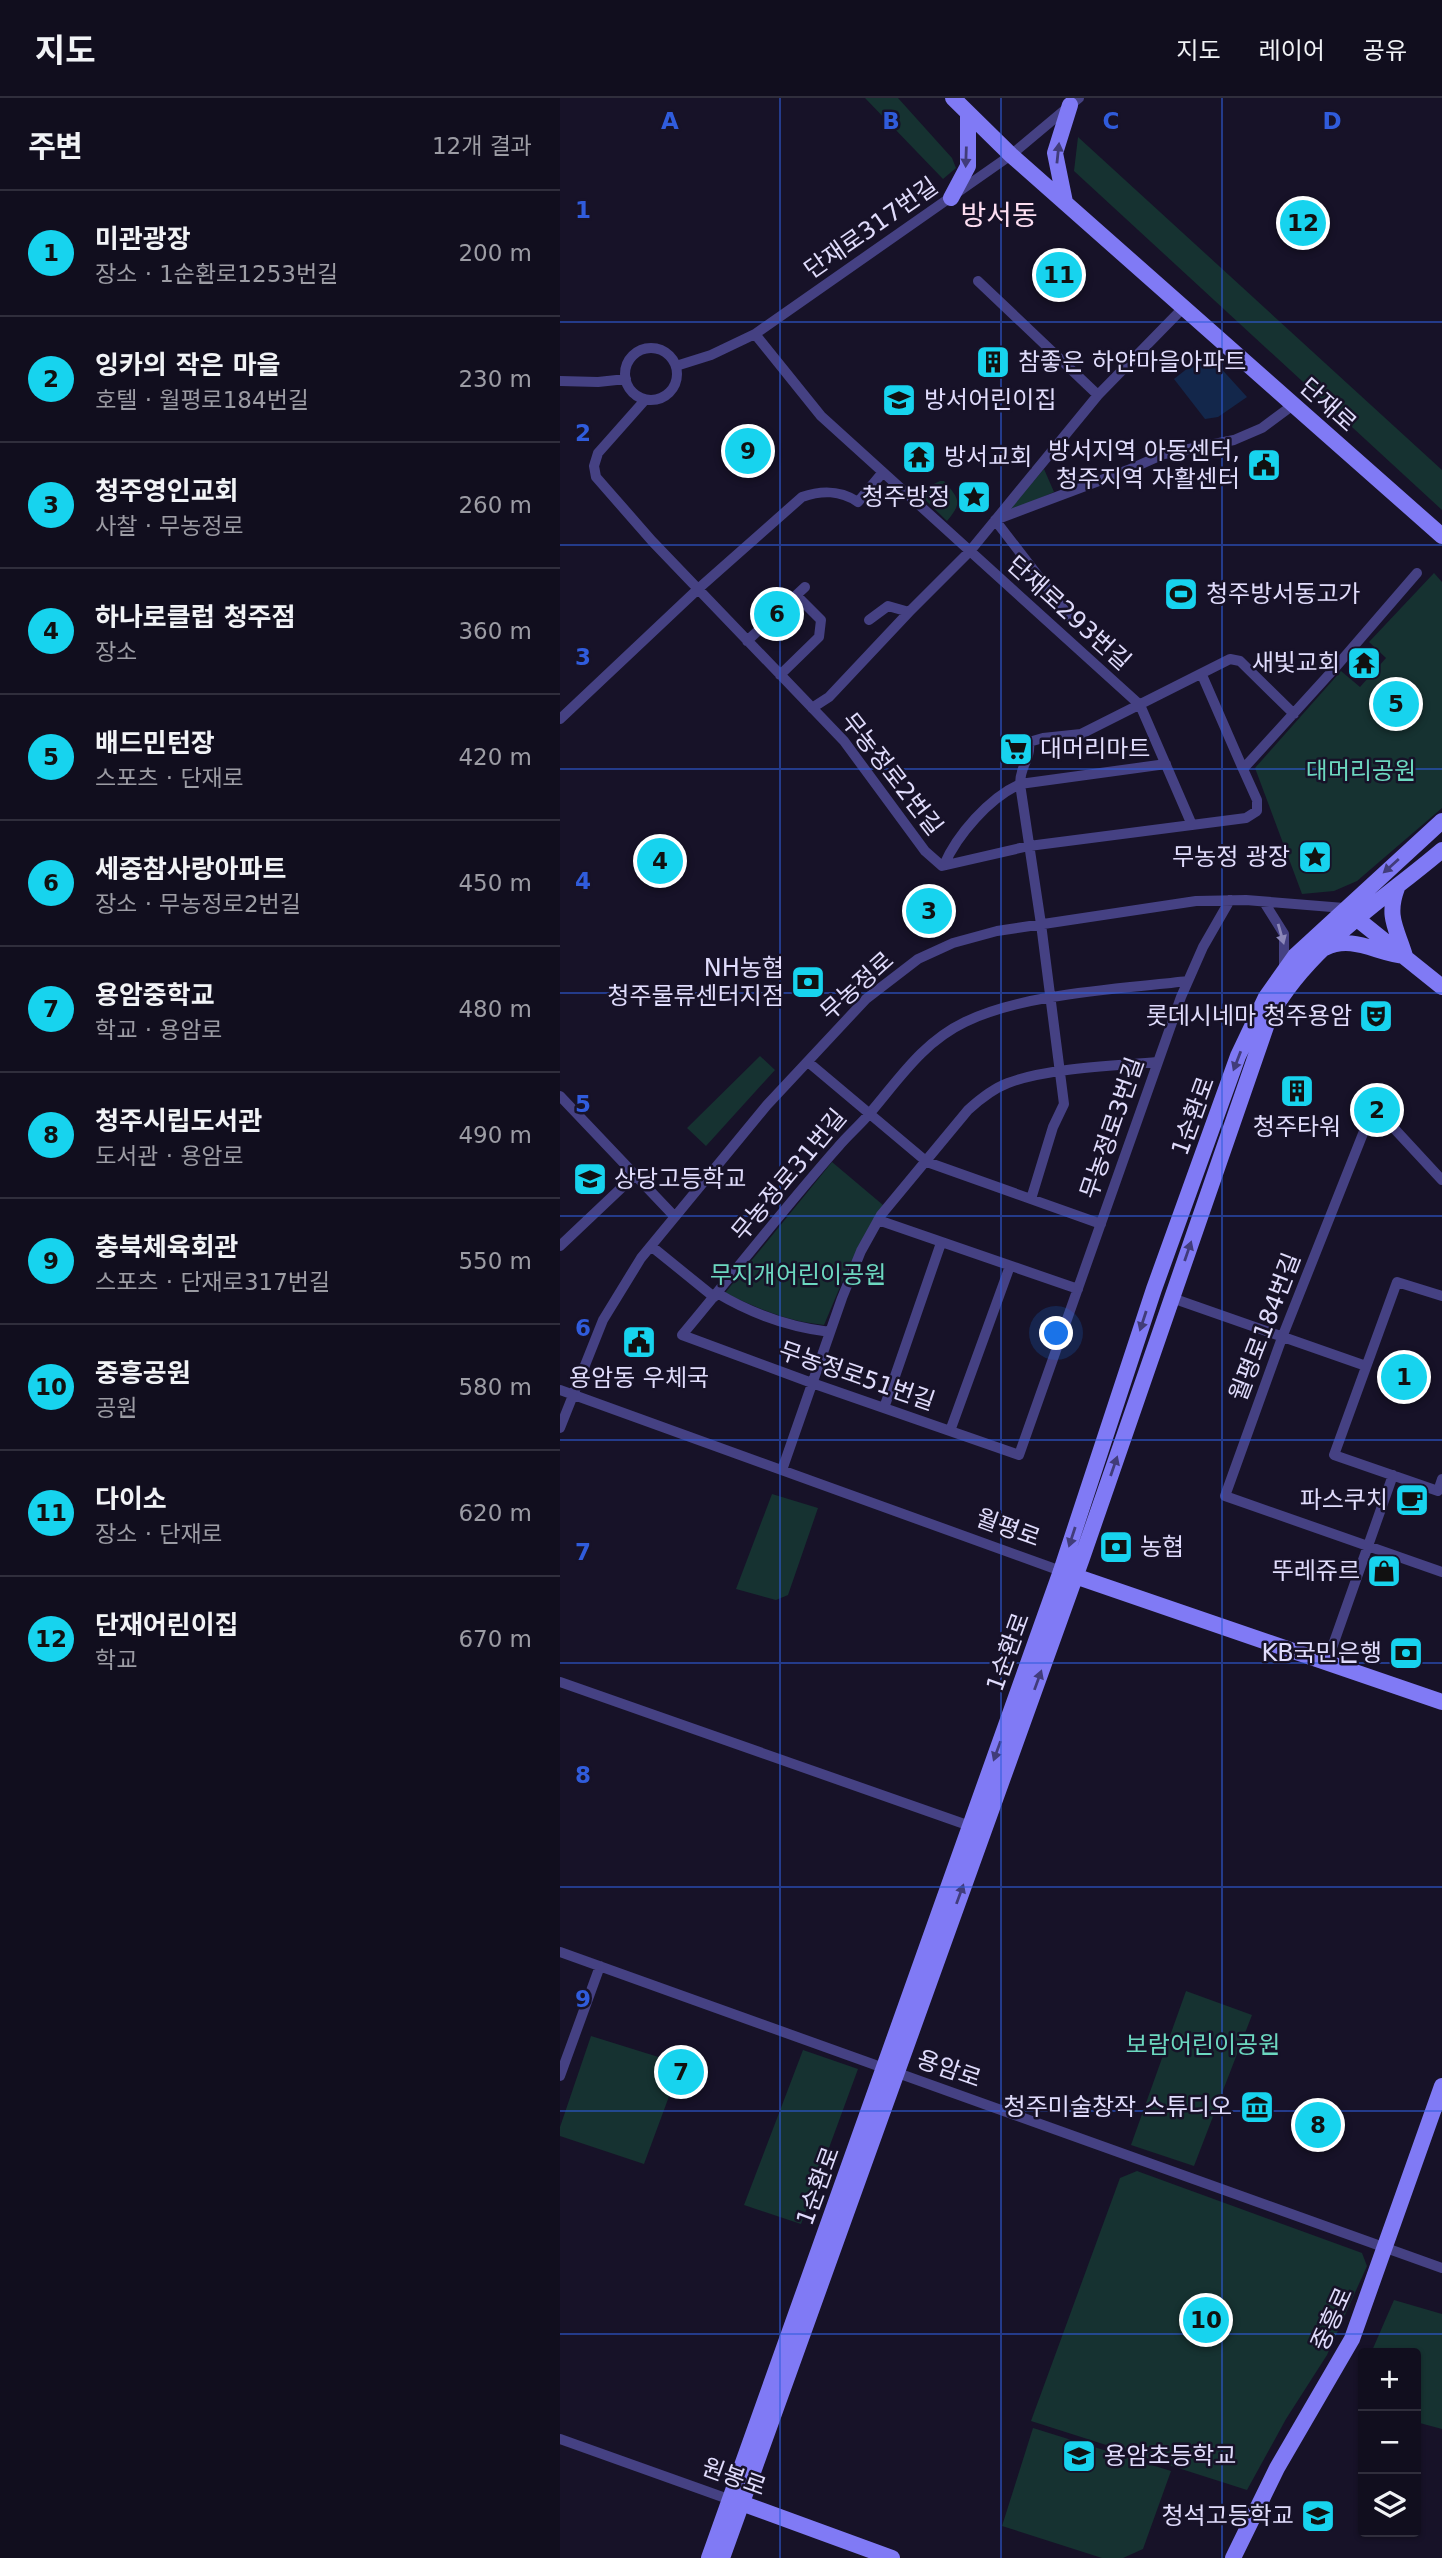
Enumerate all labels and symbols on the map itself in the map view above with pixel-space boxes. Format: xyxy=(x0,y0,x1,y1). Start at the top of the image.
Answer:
text: A xyxy=(661,108,679,134)
text: B xyxy=(882,108,900,134)
text: C xyxy=(1103,108,1119,134)
text: D xyxy=(1322,108,1342,134)
one-way arrow xyxy=(1052,142,1063,164)
one-way arrow xyxy=(961,146,972,168)
street label: 단재로317번길 xyxy=(799,172,943,284)
text: 1 xyxy=(575,197,591,223)
pin: 12 xyxy=(1280,197,1326,249)
district label: 방서동 xyxy=(960,199,1038,232)
pin: 11 xyxy=(1036,249,1082,301)
building icon: 참좋은 하얀마을아파트 xyxy=(974,343,1012,381)
place label: 참좋은 하얀마을아파트 xyxy=(1018,348,1246,376)
street label: 단재로 xyxy=(1294,372,1362,438)
school or university icon: 방서어린이집 xyxy=(880,381,918,419)
place label: 방서어린이집 xyxy=(924,386,1056,414)
text: 2 xyxy=(575,420,591,446)
pin: 9 xyxy=(725,425,771,477)
place label: 방서지역 아동센터, 청주지역 자활센터 xyxy=(1048,437,1240,493)
temple icon: 방서교회 xyxy=(900,438,938,476)
place label: 방서교회 xyxy=(944,443,1032,471)
public building icon: 방서지역 아동센터, 청주지역 자활센터 xyxy=(1245,446,1283,484)
place icon: 청주방정 xyxy=(955,478,993,516)
place label: 청주방정 xyxy=(862,483,950,511)
street label: 단재로293번길 xyxy=(1002,550,1136,676)
sports icon: 청주방서동고가 xyxy=(1162,575,1200,613)
place label: 청주방서동고가 xyxy=(1206,580,1361,608)
pin: 6 xyxy=(754,588,800,640)
text: 3 xyxy=(575,644,591,670)
temple icon: 새빛교회 xyxy=(1345,644,1383,682)
place label: 새빛교회 xyxy=(1252,649,1340,677)
pin: 5 xyxy=(1373,678,1419,730)
street label: 무농정로2번길 xyxy=(835,707,949,841)
supermarket icon: 대머리마트 xyxy=(997,730,1035,768)
place label: 대머리마트 xyxy=(1040,735,1150,763)
park label: 대머리공원 xyxy=(1306,757,1416,785)
pin: 4 xyxy=(637,835,683,887)
place icon: 무농정 광장 xyxy=(1296,838,1334,876)
place label: 무농정 광장 xyxy=(1172,843,1290,871)
one-way arrow xyxy=(1382,858,1400,874)
text: 4 xyxy=(575,868,591,894)
pin: 3 xyxy=(906,885,952,937)
one-way arrow xyxy=(1277,923,1287,944)
street label: 무농정로 xyxy=(815,946,899,1026)
place label: NH농협 청주물류센터지점 xyxy=(607,954,784,1010)
bank icon: NH농협 청주물류센터지점 xyxy=(789,963,827,1001)
theatre icon: 롯데시네마 청주용암 xyxy=(1357,997,1395,1035)
place label: 롯데시네마 청주용암 xyxy=(1146,1002,1352,1030)
one-way arrow xyxy=(1231,1050,1242,1071)
street label: 무농정로3번길 xyxy=(1075,1054,1149,1202)
building icon: 청주타워 xyxy=(1278,1072,1316,1110)
street label: 1순환로 xyxy=(1166,1073,1220,1159)
pin: 2 xyxy=(1354,1084,1400,1136)
text: 5 xyxy=(575,1091,591,1117)
street label: 무농정로31번길 xyxy=(726,1104,852,1246)
place label: 청주타워 xyxy=(1253,1113,1341,1141)
school or university icon: 상당고등학교 xyxy=(571,1160,609,1198)
place label: 상당고등학교 xyxy=(614,1165,746,1193)
one-way arrow xyxy=(1183,1240,1194,1261)
street label: 월평로184번길 xyxy=(1224,1249,1306,1405)
park label: 무지개어린이공원 xyxy=(710,1261,886,1289)
one-way arrow xyxy=(1137,1311,1148,1332)
text: 6 xyxy=(575,1315,591,1341)
your location xyxy=(1039,1316,1073,1350)
public building icon: 용암동 우체국 xyxy=(620,1323,658,1361)
street label: 무농정로51번길 xyxy=(775,1336,939,1416)
pin: 1 xyxy=(1381,1351,1427,1403)
place label: 용암동 우체국 xyxy=(569,1364,709,1392)
one-way arrow xyxy=(1109,1455,1120,1476)
cafe icon: 파스쿠치 xyxy=(1393,1481,1431,1519)
place label: 파스쿠치 xyxy=(1300,1486,1388,1514)
street label: 월평로 xyxy=(972,1504,1044,1552)
one-way arrow xyxy=(1066,1527,1077,1548)
bank icon: 농협 xyxy=(1097,1528,1135,1566)
place label: 농협 xyxy=(1140,1533,1184,1561)
text: 7 xyxy=(575,1539,591,1565)
shop icon: 뚜레쥬르 xyxy=(1365,1552,1403,1590)
place label: 뚜레쥬르 xyxy=(1272,1557,1360,1585)
street label: 1순환로 xyxy=(981,1609,1035,1695)
bank icon: KB국민은행 xyxy=(1387,1634,1425,1672)
place label: KB국민은행 xyxy=(1261,1639,1382,1667)
one-way arrow xyxy=(1033,1670,1044,1691)
one-way arrow xyxy=(991,1741,1002,1762)
text: 8 xyxy=(575,1762,591,1788)
one-way arrow xyxy=(955,1884,966,1905)
text: 9 xyxy=(575,1986,591,2012)
park label: 보람어린이공원 xyxy=(1126,2031,1280,2059)
street label: 용암로 xyxy=(913,2045,985,2093)
pin: 7 xyxy=(658,2046,704,2098)
museum icon: 청주미술창작 스튜디오 xyxy=(1238,2088,1276,2126)
place label: 청주미술창작 스튜디오 xyxy=(1004,2093,1232,2121)
pin: 8 xyxy=(1295,2099,1341,2151)
street label: 1순환로 xyxy=(791,2143,845,2229)
street label: 중흥로 xyxy=(1306,2283,1358,2355)
pin: 10 xyxy=(1183,2294,1229,2346)
school or university icon: 용암초등학교 xyxy=(1060,2437,1098,2475)
place label: 용암초등학교 xyxy=(1104,2442,1236,2470)
street label: 원봉로 xyxy=(698,2453,770,2501)
school or university icon: 청석고등학교 xyxy=(1299,2497,1337,2535)
place label: 청석고등학교 xyxy=(1162,2502,1294,2530)

